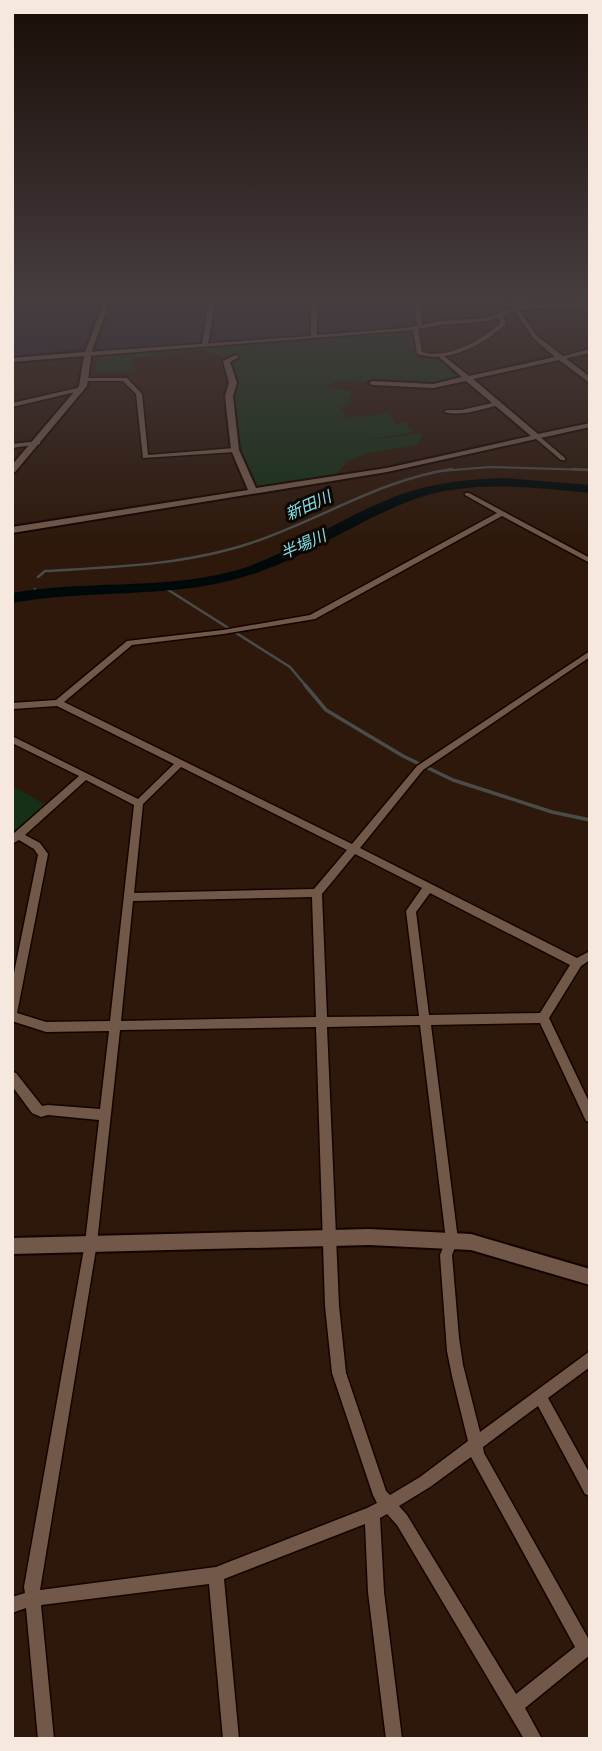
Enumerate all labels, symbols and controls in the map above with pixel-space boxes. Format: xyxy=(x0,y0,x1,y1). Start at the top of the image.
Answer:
water label: 新田川 xyxy=(282,484,336,525)
water label: 半場川 xyxy=(277,523,331,564)

